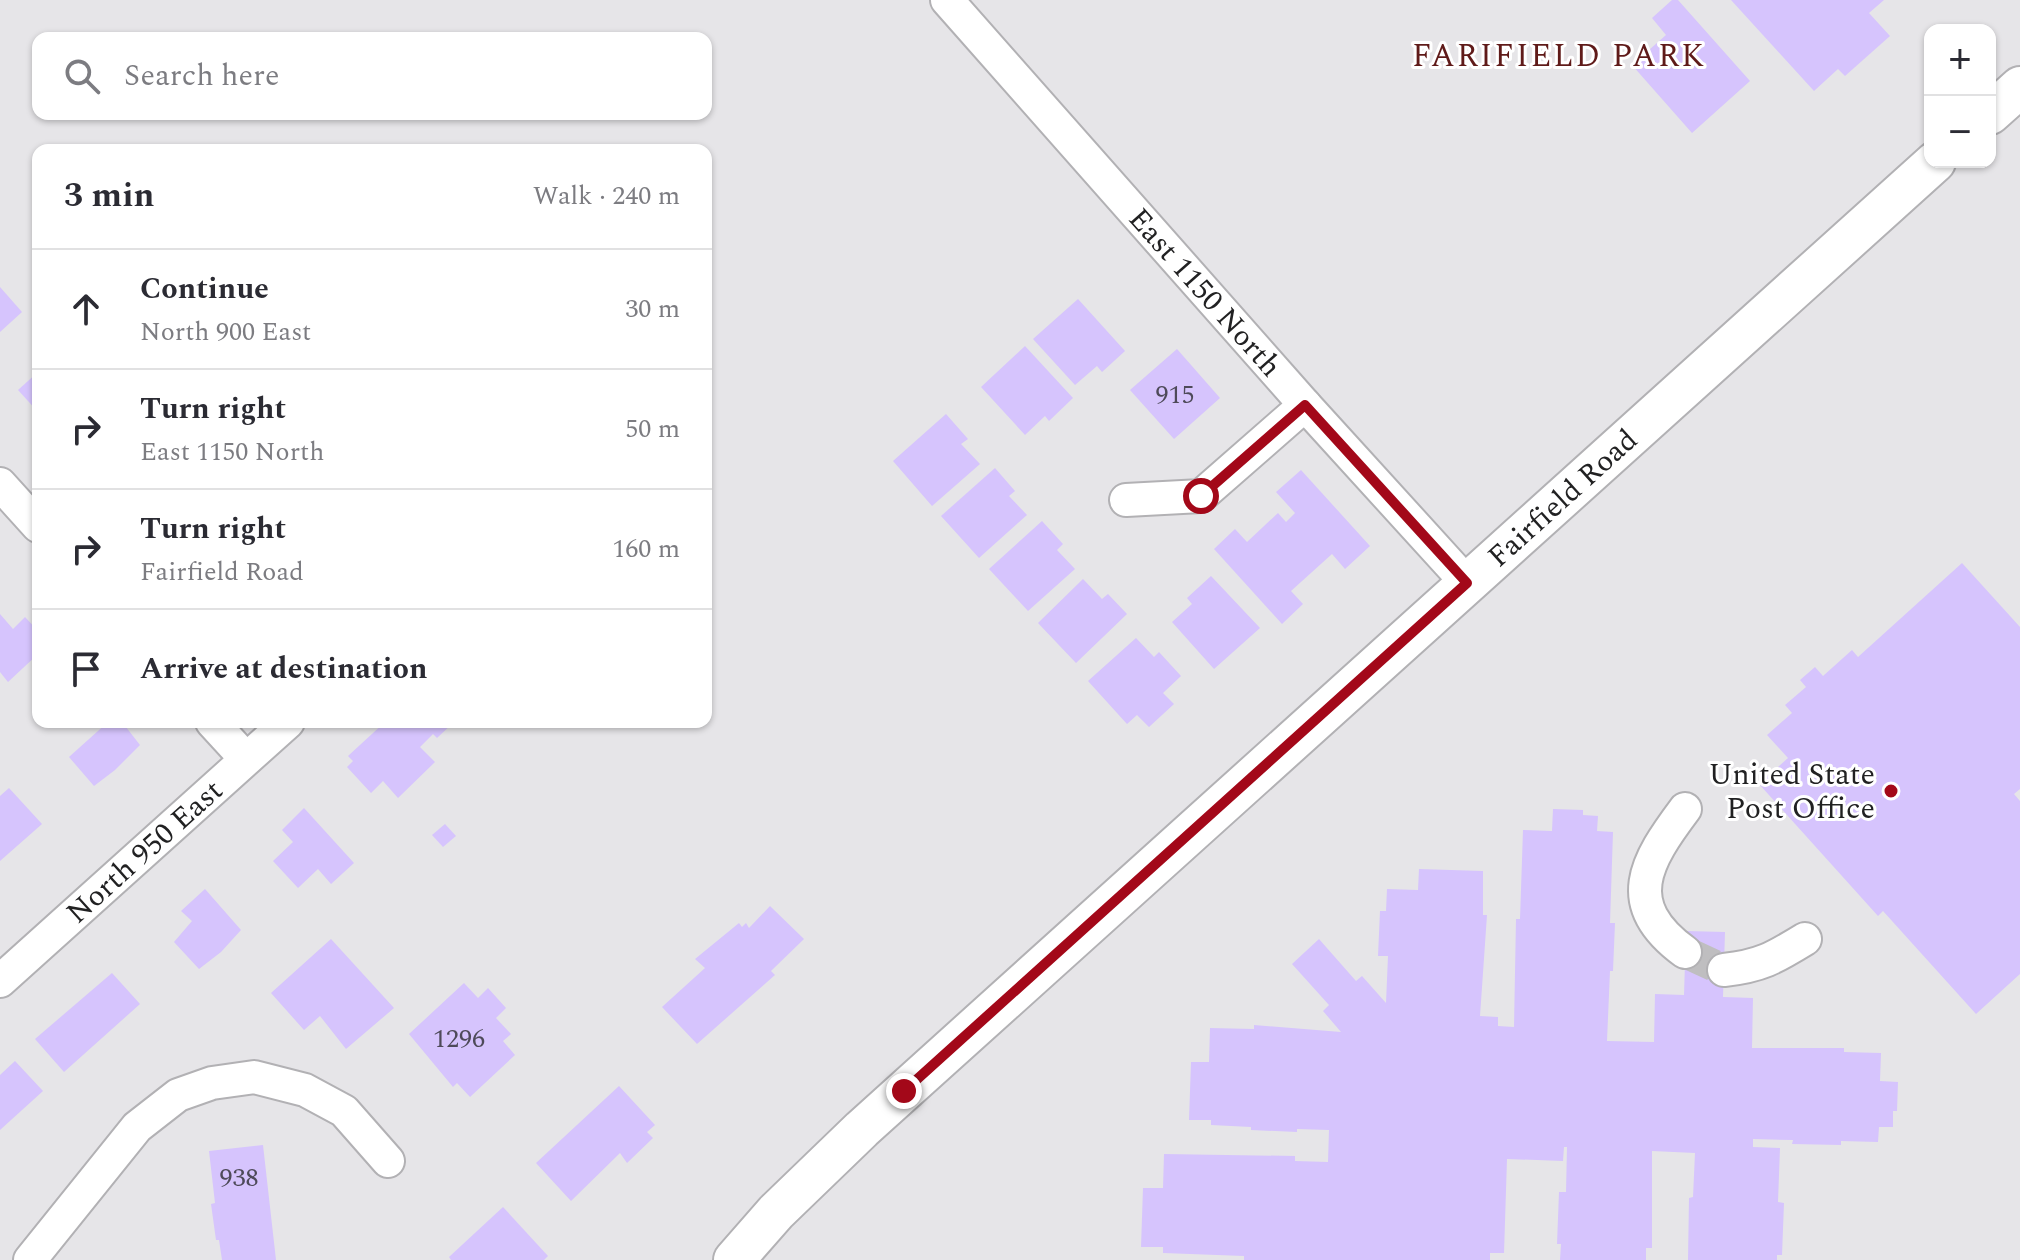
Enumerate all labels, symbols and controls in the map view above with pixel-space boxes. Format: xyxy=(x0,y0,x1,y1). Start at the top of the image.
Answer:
map controls xyxy=(1924,24,1996,168)
button: + xyxy=(1924,24,1996,96)
search box xyxy=(32,32,712,120)
district label: FARIFIELD PARK xyxy=(1412,32,1706,81)
text: Search here xyxy=(124,53,280,99)
icon: search xyxy=(60,54,104,98)
button: − xyxy=(1924,96,1996,168)
text: 3 min xyxy=(64,170,154,222)
text: Walk · 240 m xyxy=(533,176,680,216)
street label: East 1150 North xyxy=(1117,198,1292,388)
text: Continue xyxy=(140,266,269,312)
icon: ahead xyxy=(64,287,108,331)
text: 30 m xyxy=(625,289,680,329)
text: North 900 East xyxy=(140,312,311,352)
house number: 915 xyxy=(1155,375,1195,415)
text: Turn right xyxy=(140,386,286,432)
icon: right xyxy=(64,407,108,451)
text: 50 m xyxy=(625,409,680,449)
street label: Fairfield Road xyxy=(1477,418,1649,579)
text: East 1150 North xyxy=(140,432,324,472)
route start xyxy=(1183,478,1219,514)
text: Turn right xyxy=(140,506,286,552)
icon: right xyxy=(64,527,108,571)
text: 160 m xyxy=(612,529,680,569)
text: Fairfield Road xyxy=(140,552,304,592)
text: Arrive at destination xyxy=(140,646,427,692)
icon: arrive xyxy=(64,647,108,691)
place label: United State Post Office xyxy=(1709,752,1875,832)
street label: North 950 East xyxy=(56,769,234,935)
marker: United State Post Office xyxy=(1882,782,1900,800)
house number: 1296 xyxy=(433,1019,485,1059)
route end xyxy=(886,1073,922,1109)
house number: 938 xyxy=(219,1158,259,1198)

